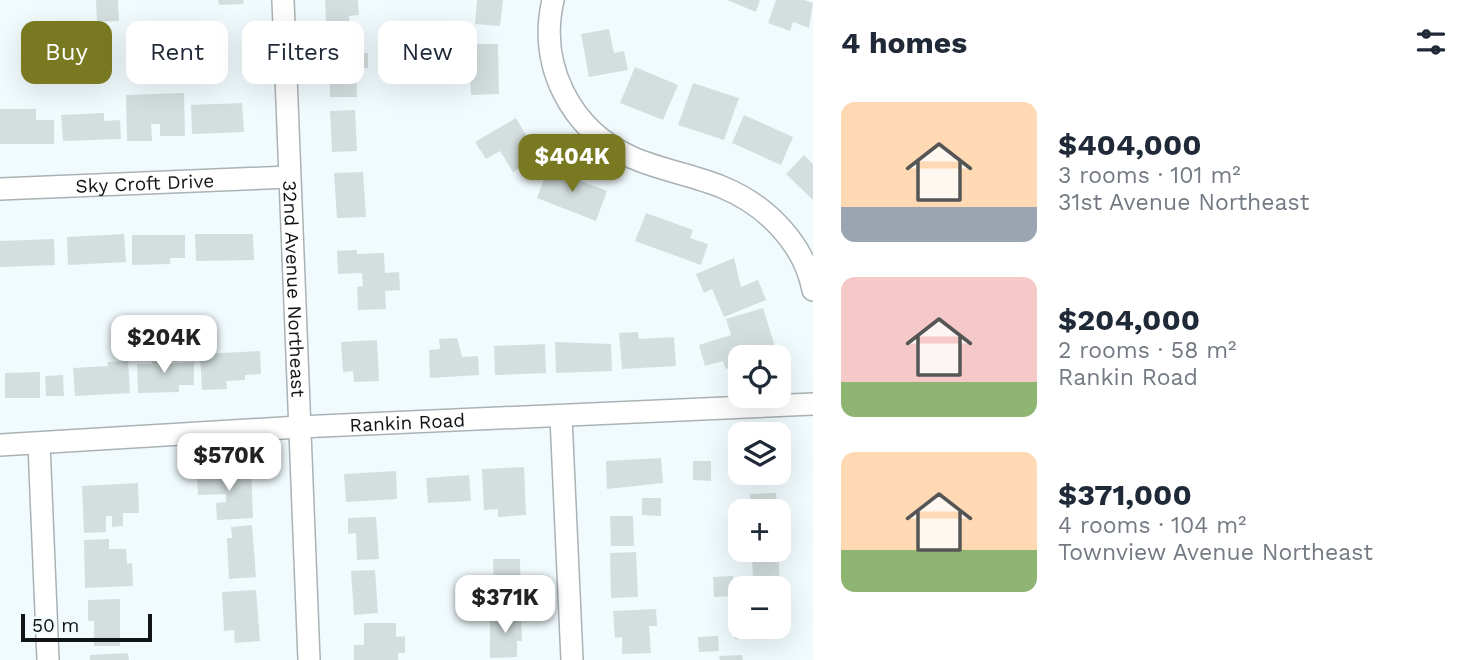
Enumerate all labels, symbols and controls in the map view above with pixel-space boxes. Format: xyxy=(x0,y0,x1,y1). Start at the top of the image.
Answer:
chip: Buy xyxy=(21,21,112,84)
chip: Rent xyxy=(126,21,228,84)
chip: Filters xyxy=(242,21,364,84)
chip: New xyxy=(378,21,477,84)
icon: filters xyxy=(1412,23,1450,61)
text: 4 homes xyxy=(841,25,967,60)
text: $404,000 xyxy=(1058,127,1202,162)
icon: home xyxy=(897,130,981,214)
pin: $404K xyxy=(523,134,621,194)
text: $404K xyxy=(534,143,610,170)
text: 3 rooms · 101 m² xyxy=(1058,162,1241,189)
street label: Sky Croft Drive xyxy=(75,169,215,197)
street label: 32nd Avenue Northeast xyxy=(279,180,310,398)
text: 31st Avenue Northeast xyxy=(1058,189,1309,216)
text: $204,000 xyxy=(1058,302,1200,337)
icon: home xyxy=(897,305,981,389)
pin: $204K xyxy=(115,316,213,375)
text: $204K xyxy=(127,324,201,351)
text: 2 rooms · 58 m² xyxy=(1058,337,1237,364)
map controls xyxy=(728,345,791,639)
button: locate xyxy=(728,345,791,408)
text: Rankin Road xyxy=(1058,364,1198,391)
street label: Rankin Road xyxy=(349,408,466,436)
button: layers xyxy=(728,422,791,485)
pin: $570K xyxy=(180,434,278,493)
text: $570K xyxy=(193,442,265,469)
text: $371,000 xyxy=(1058,477,1192,512)
icon: home xyxy=(897,480,981,564)
button: + xyxy=(728,499,791,562)
text: 4 rooms · 104 m² xyxy=(1058,512,1246,539)
text: Townview Avenue Northeast xyxy=(1058,539,1373,566)
pin: $371K xyxy=(456,576,554,635)
button: − xyxy=(728,576,791,639)
text: $371K xyxy=(471,584,539,611)
scale bar xyxy=(21,611,152,643)
text: 50 m xyxy=(32,614,79,637)

